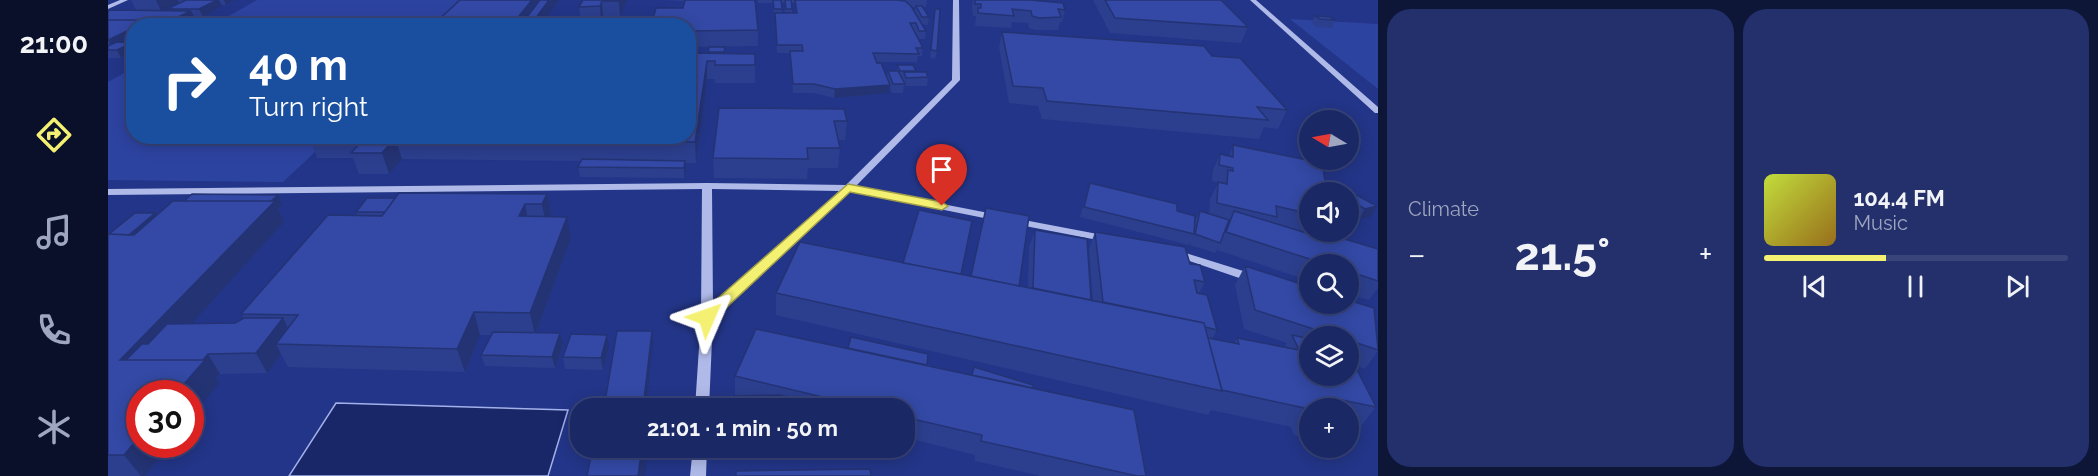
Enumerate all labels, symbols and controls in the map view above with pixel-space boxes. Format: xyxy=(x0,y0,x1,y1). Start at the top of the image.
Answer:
text: 21:00 xyxy=(20,28,88,59)
text: 40 m xyxy=(249,41,348,90)
icon: right xyxy=(150,42,228,120)
text: Turn right xyxy=(249,91,368,122)
north arrow xyxy=(1299,110,1359,170)
map controls xyxy=(1299,110,1359,458)
icon: directions xyxy=(33,114,75,156)
pin xyxy=(916,144,967,206)
icon: arrive xyxy=(925,153,958,186)
button: sound xyxy=(1299,182,1359,242)
text: 104.4 FM xyxy=(1854,185,1945,211)
text: Climate xyxy=(1408,197,1479,221)
icon: music xyxy=(33,211,75,253)
text: Music xyxy=(1854,211,1908,235)
text: 21.5° xyxy=(1515,228,1610,281)
text: − xyxy=(1408,235,1426,274)
text: + xyxy=(1699,235,1713,274)
button: search xyxy=(1299,254,1359,314)
icon: previous xyxy=(1798,270,1831,303)
icon: pause xyxy=(1899,270,1932,303)
icon: next xyxy=(2001,270,2034,303)
position arrow xyxy=(675,285,739,349)
icon: phone xyxy=(33,309,75,351)
button: layers xyxy=(1299,326,1359,386)
speed limit sign: 30 xyxy=(126,380,204,458)
button: + xyxy=(1299,398,1359,458)
icon: climate xyxy=(33,406,75,448)
text: 21:01 · 1 min · 50 m xyxy=(647,415,838,441)

